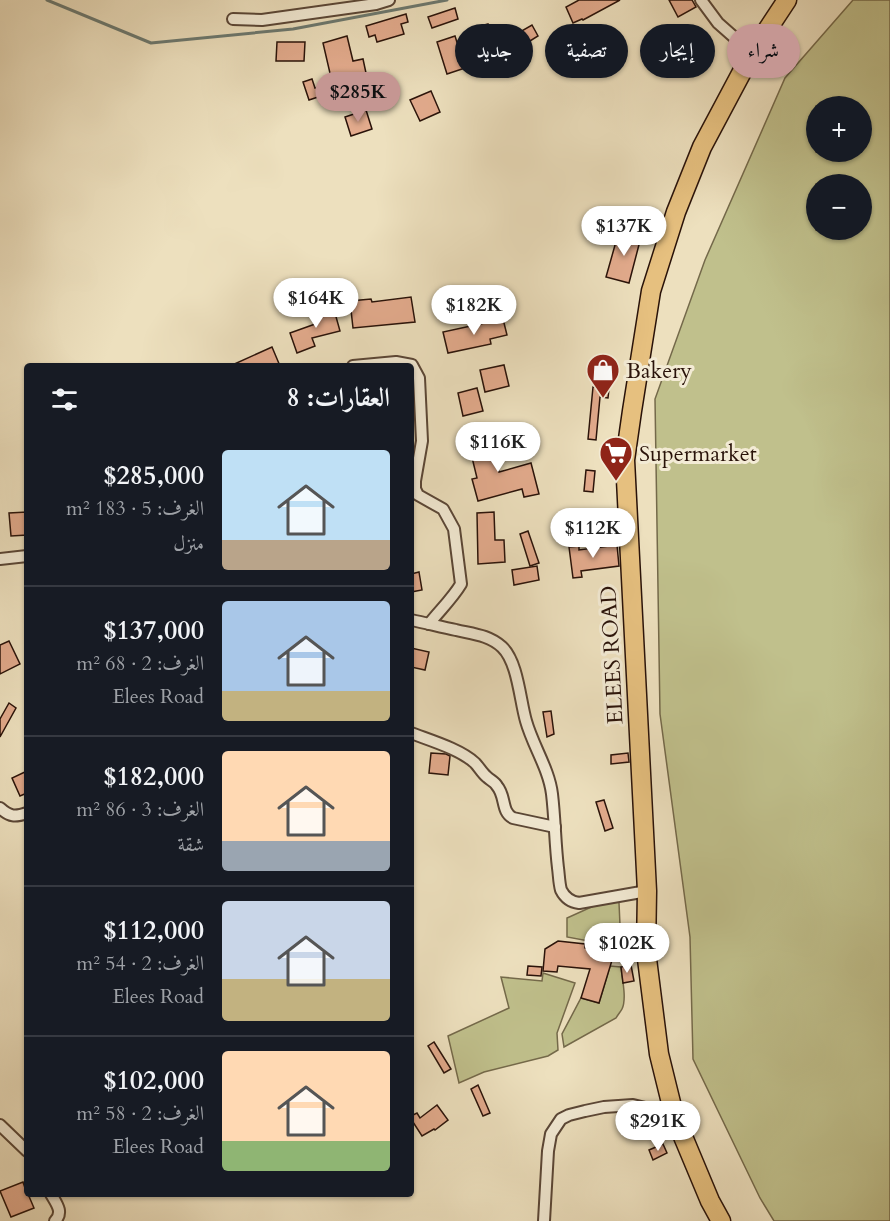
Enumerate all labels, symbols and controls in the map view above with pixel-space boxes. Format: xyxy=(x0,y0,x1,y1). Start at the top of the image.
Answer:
chip: جديد xyxy=(455,24,533,78)
chip: تصفية xyxy=(545,24,628,78)
chip: إيجار xyxy=(640,24,715,78)
chip: شراء xyxy=(727,24,800,78)
pin: $285K xyxy=(316,72,400,123)
text: $285K xyxy=(329,78,387,105)
map controls xyxy=(806,96,872,240)
button: + xyxy=(806,96,872,162)
button: − xyxy=(806,174,872,240)
pin: $137K xyxy=(582,206,666,257)
text: $137K xyxy=(595,212,653,239)
pin: $164K xyxy=(274,278,358,329)
text: $164K xyxy=(287,284,345,311)
pin: $182K xyxy=(432,285,516,336)
text: $182K xyxy=(445,291,503,318)
shop icon: Bakery xyxy=(585,352,621,399)
place label: Bakery xyxy=(626,356,692,386)
text: العقارات: 8 xyxy=(287,380,390,415)
icon: filters xyxy=(48,383,81,416)
pin: $116K xyxy=(456,422,540,473)
text: $116K xyxy=(469,428,527,455)
supermarket icon: Supermarket xyxy=(598,435,634,482)
place label: Supermarket xyxy=(639,439,757,469)
text: $285,000 xyxy=(103,458,204,493)
icon: home xyxy=(270,474,342,546)
text: الغرف: 5 · 183 m² xyxy=(66,495,204,522)
pin: $112K xyxy=(551,508,635,559)
text: $112K xyxy=(564,514,622,541)
text: منزل xyxy=(173,530,204,557)
street label: ELEES ROAD xyxy=(593,585,631,725)
text: $137,000 xyxy=(103,613,204,648)
icon: home xyxy=(270,625,342,697)
text: الغرف: 2 · 68 m² xyxy=(76,650,204,677)
text: Elees Road xyxy=(112,683,204,710)
text: $182,000 xyxy=(103,759,204,794)
icon: home xyxy=(270,775,342,847)
text: الغرف: 3 · 86 m² xyxy=(76,796,204,823)
text: شقة xyxy=(178,831,204,858)
text: $112,000 xyxy=(103,913,204,948)
pin: $102K xyxy=(585,923,669,974)
icon: home xyxy=(270,925,342,997)
text: $102K xyxy=(598,929,656,956)
text: الغرف: 2 · 54 m² xyxy=(76,950,204,977)
text: Elees Road xyxy=(112,983,204,1010)
text: $102,000 xyxy=(103,1063,204,1098)
icon: home xyxy=(270,1075,342,1147)
text: الغرف: 2 · 58 m² xyxy=(76,1100,204,1127)
pin: $291K xyxy=(616,1101,700,1152)
text: $291K xyxy=(629,1107,687,1134)
text: Elees Road xyxy=(112,1133,204,1160)

